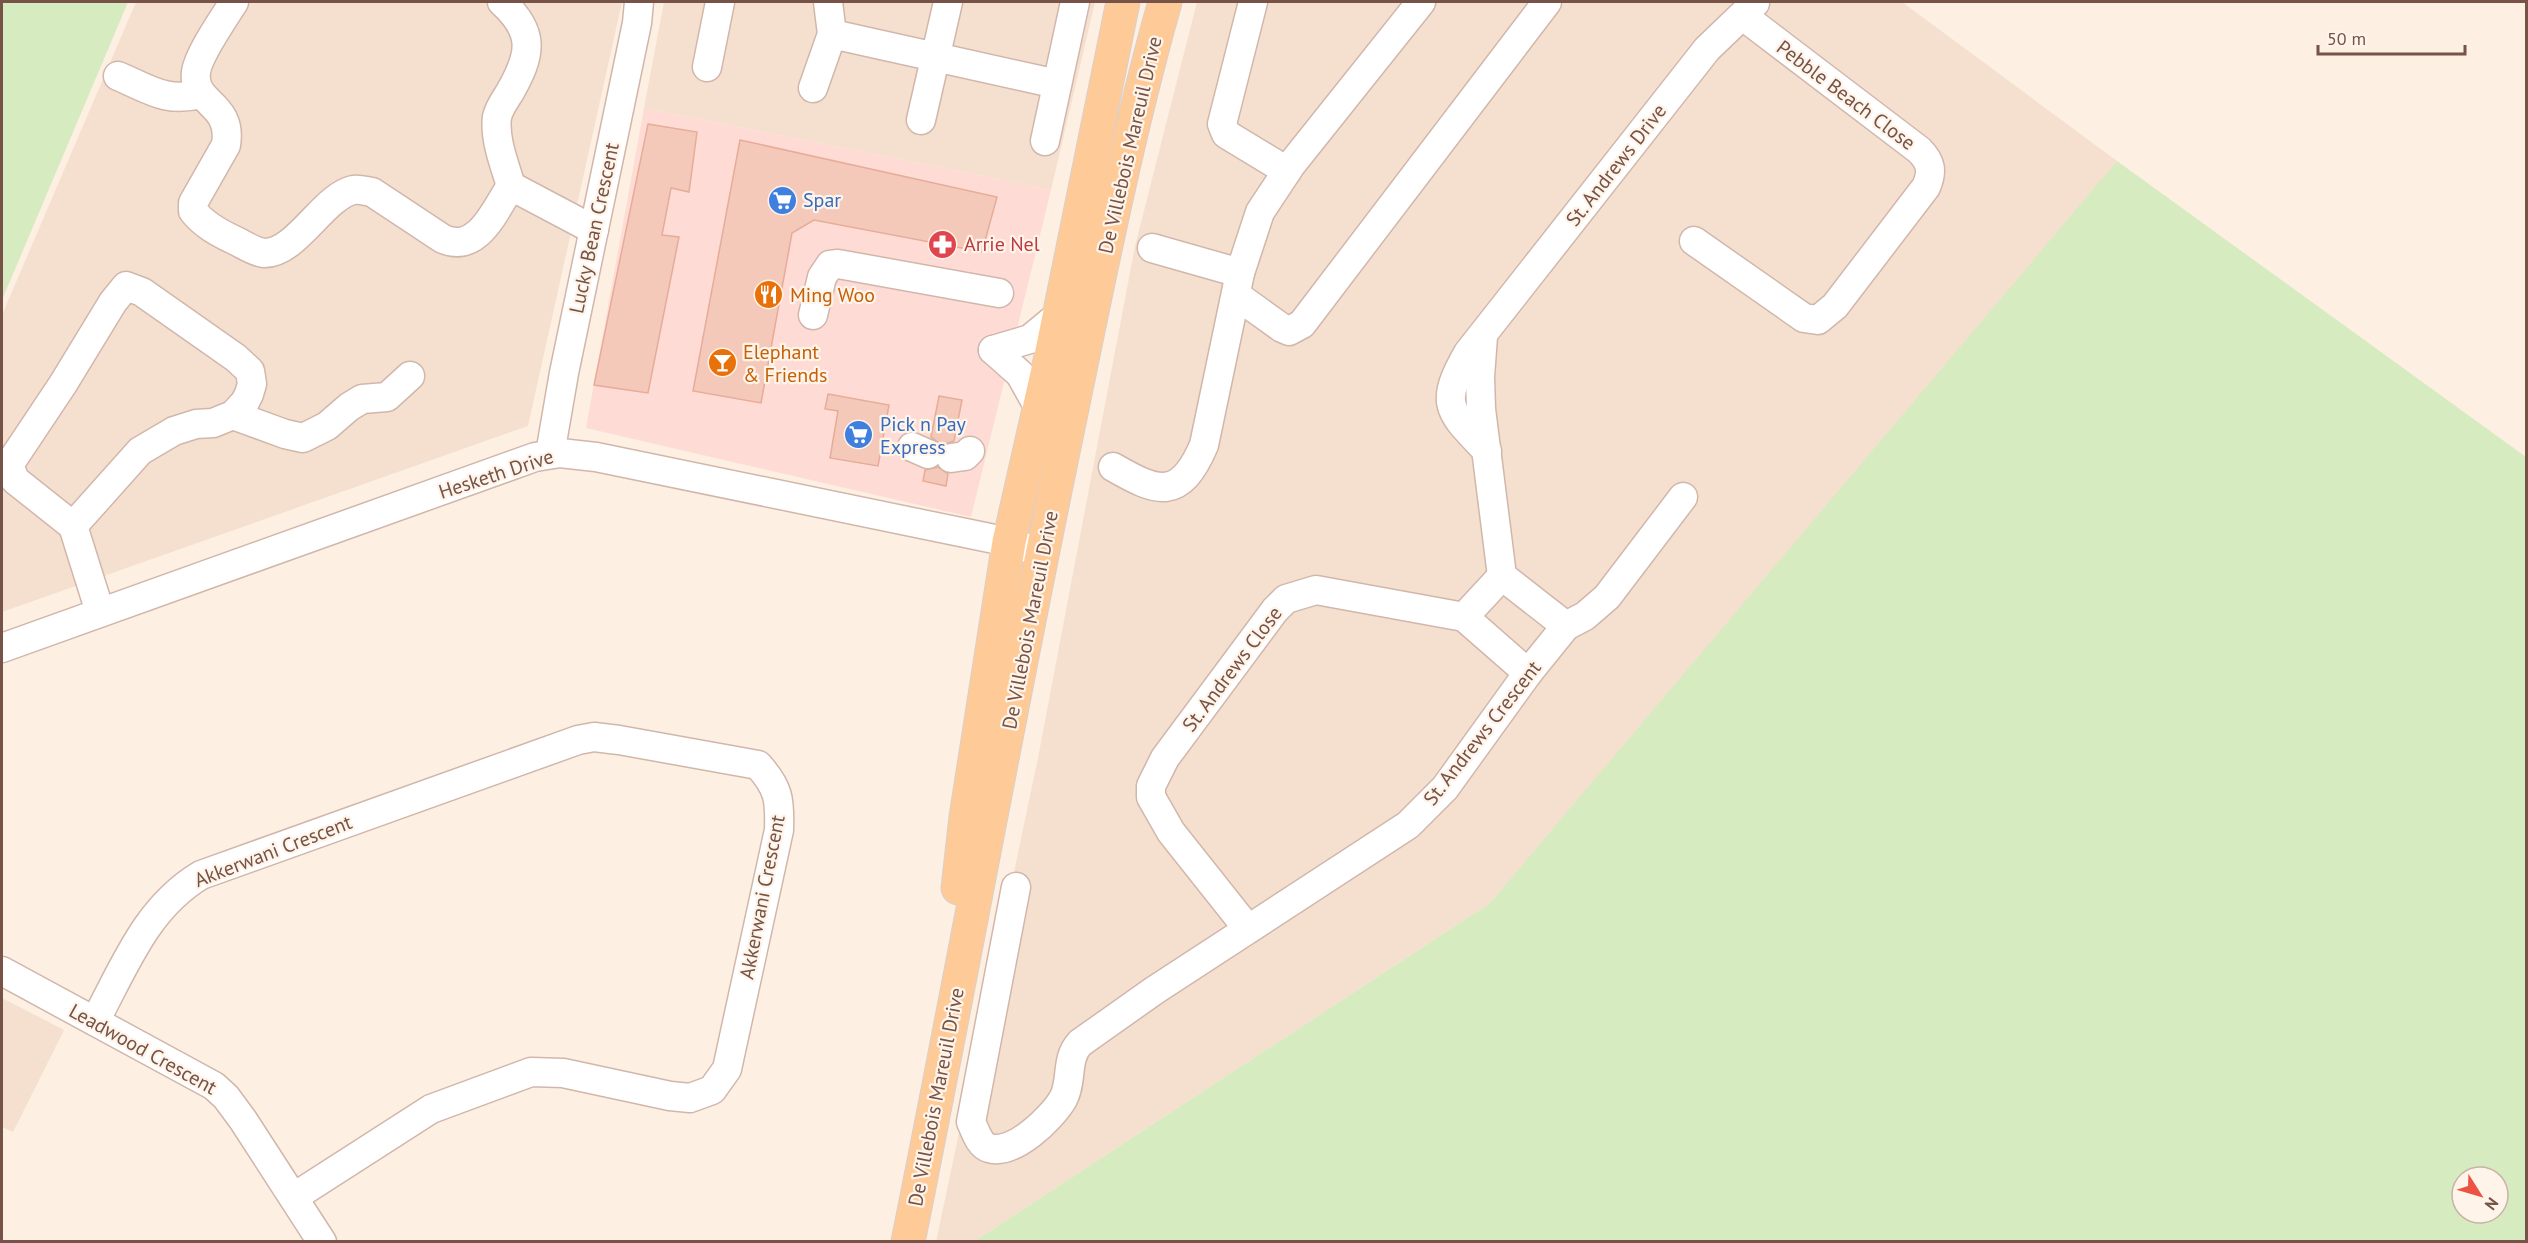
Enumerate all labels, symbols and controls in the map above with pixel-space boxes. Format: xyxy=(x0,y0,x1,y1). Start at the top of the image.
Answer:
scale bar xyxy=(2318,18,2465,56)
text: 50 m xyxy=(2327,27,2366,50)
street label: De Villebois Mareuil Drive xyxy=(1092,34,1168,256)
street label: Pebble Beach Close xyxy=(1771,34,1921,156)
street label: St. Andrews Drive xyxy=(1560,98,1672,232)
street label: Lucky Bean Crescent xyxy=(563,140,625,316)
supermarket icon: Spar xyxy=(766,184,798,216)
place label: Spar xyxy=(803,187,841,213)
pharmacy icon: Arrie Nel xyxy=(927,228,959,260)
place label: Arrie Nel xyxy=(964,231,1040,257)
restaurant icon: Ming Woo xyxy=(753,279,785,311)
place label: Ming Woo xyxy=(790,282,875,308)
place label: Elephant & Friends xyxy=(743,339,827,388)
bar icon: Elephant & Friends xyxy=(706,347,738,379)
place label: Pick n Pay Express xyxy=(880,411,967,460)
supermarket icon: Pick n Pay Express xyxy=(843,419,875,451)
street label: Hesketh Drive xyxy=(435,443,557,505)
street label: De Villebois Mareuil Drive xyxy=(996,509,1064,731)
street label: St. Andrews Close xyxy=(1176,601,1288,737)
street label: St. Andrews Crescent xyxy=(1417,655,1547,811)
street label: Akkerwani Crescent xyxy=(191,809,356,893)
street label: Akkerwani Crescent xyxy=(733,812,791,981)
street label: De Villebois Mareuil Drive xyxy=(902,986,970,1208)
street label: Leadwood Crescent xyxy=(65,998,222,1100)
north arrow xyxy=(2450,1165,2510,1225)
text: N xyxy=(2481,1194,2503,1214)

